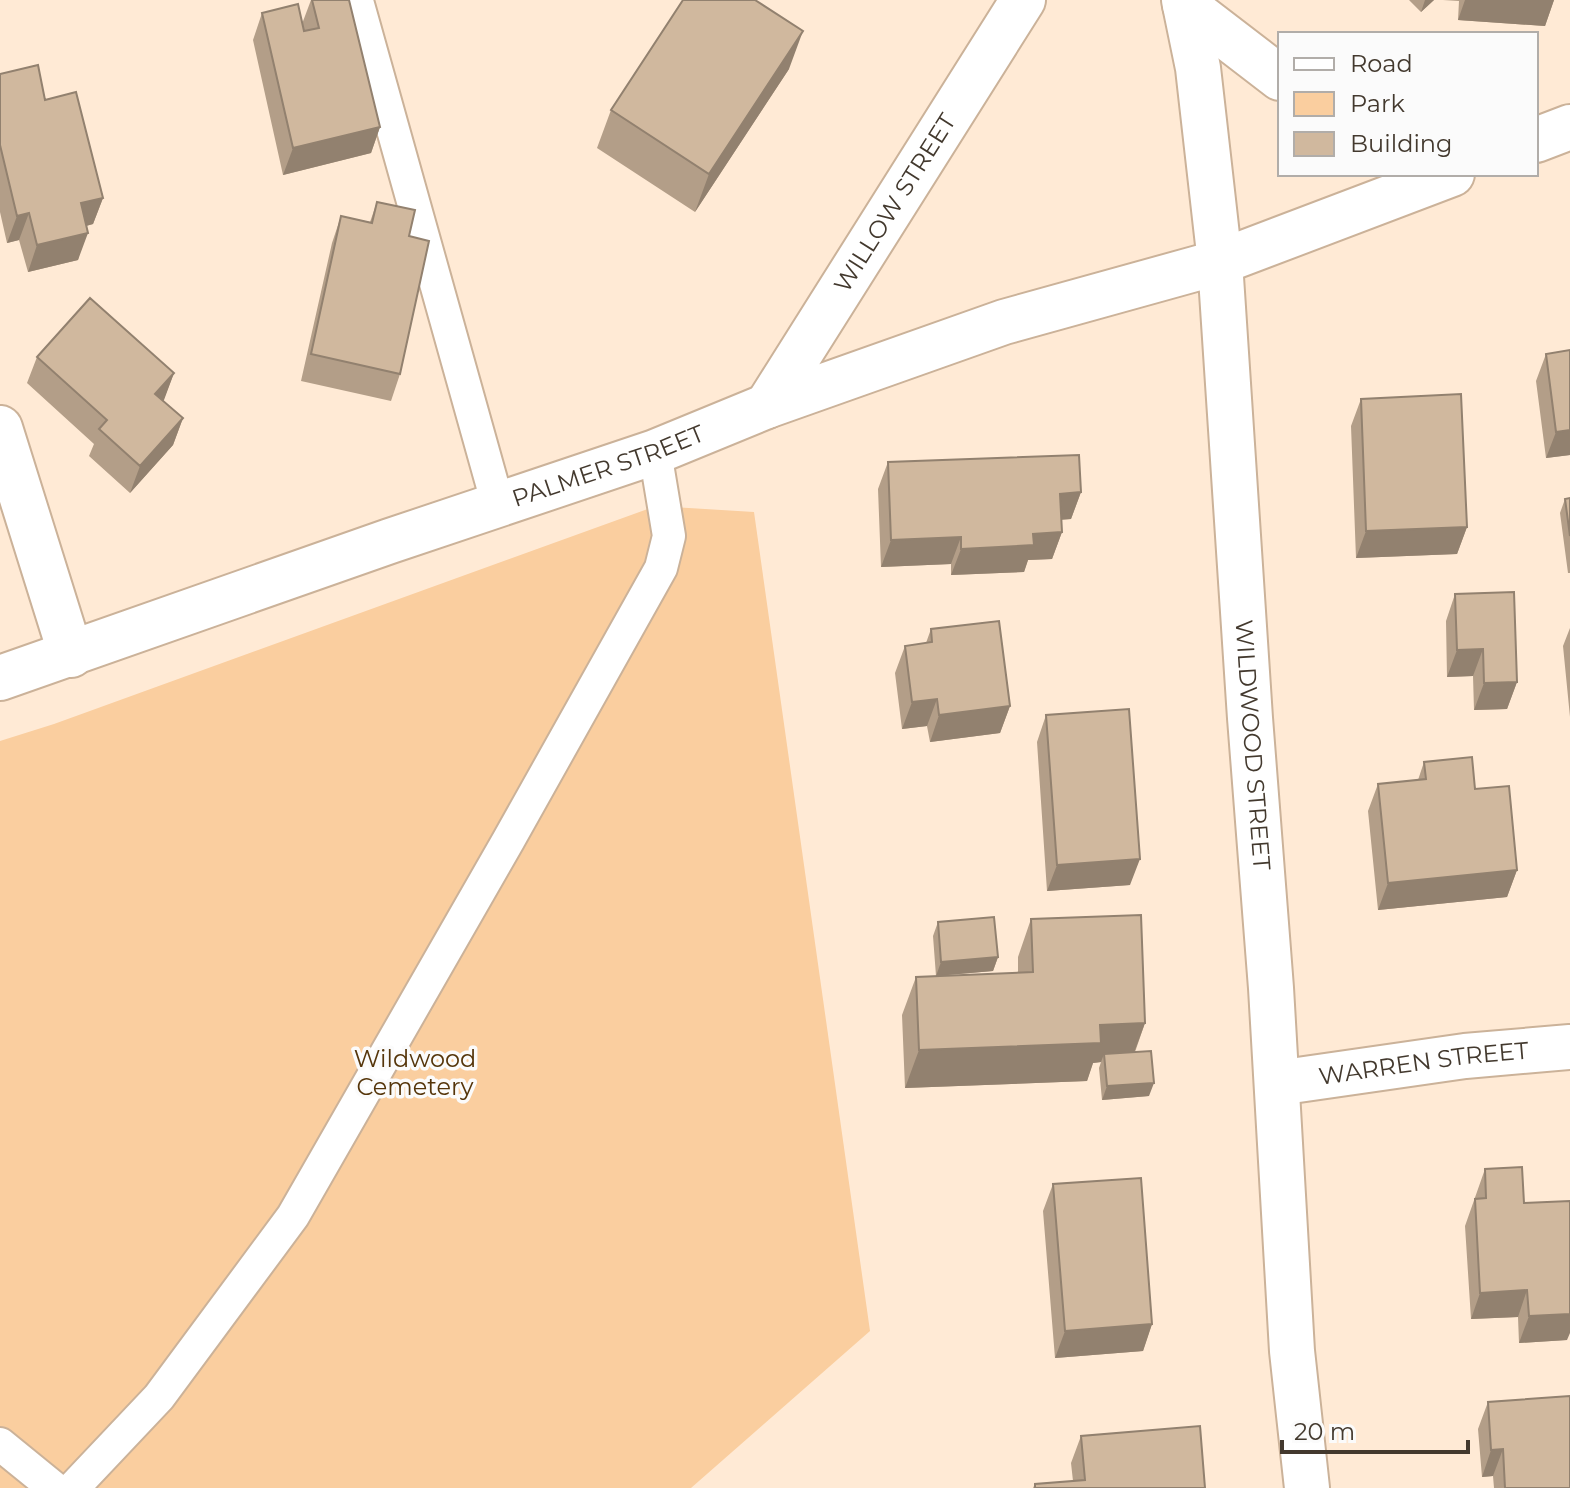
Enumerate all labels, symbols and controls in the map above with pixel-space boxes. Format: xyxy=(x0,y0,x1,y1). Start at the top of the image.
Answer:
legend xyxy=(1278,32,1538,176)
text: Road xyxy=(1350,49,1413,78)
text: Park xyxy=(1350,89,1405,118)
street label: WILLOW STREET xyxy=(827,108,962,297)
text: Building xyxy=(1350,129,1453,158)
street label: PALMER STREET xyxy=(508,418,709,513)
street label: WILDWOOD STREET xyxy=(1230,619,1277,871)
street label: WARREN STREET xyxy=(1317,1036,1530,1091)
park label: Wildwood Cemetery xyxy=(354,1044,476,1101)
scale bar xyxy=(1282,1404,1468,1454)
text: 20 m xyxy=(1294,1417,1355,1446)

